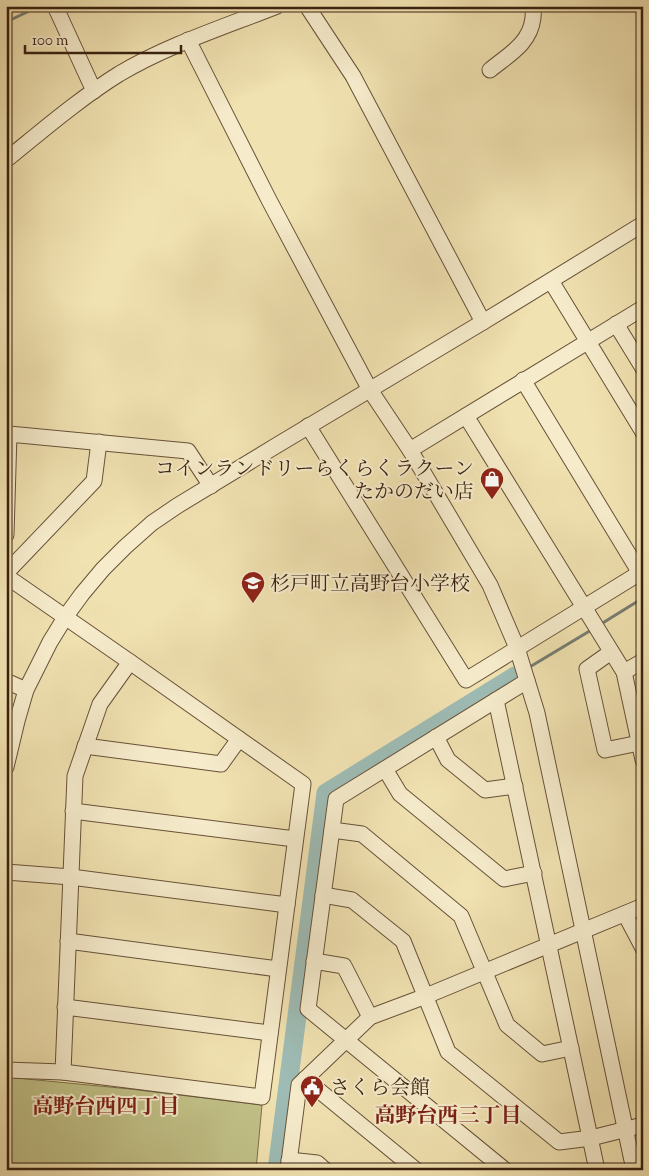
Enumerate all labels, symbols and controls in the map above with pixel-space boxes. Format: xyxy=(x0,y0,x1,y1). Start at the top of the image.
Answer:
scale bar xyxy=(25,22,181,54)
text: 100 m xyxy=(32,31,69,52)
place label: コインランドリーらくらくラクーン たかのだい店 xyxy=(155,456,474,508)
shop icon: コインランドリーらくらくラクーン たかのだい店 xyxy=(479,466,505,500)
school or university icon: 杉戸町立高野台小学校 xyxy=(240,570,266,604)
place label: 杉戸町立高野台小学校 xyxy=(270,571,470,600)
public building icon: さくら会館 xyxy=(299,1074,325,1108)
place label: さくら会館 xyxy=(330,1075,430,1104)
district label: 高野台西四丁目 xyxy=(33,1093,180,1123)
district label: 高野台西三丁目 xyxy=(375,1102,522,1132)

